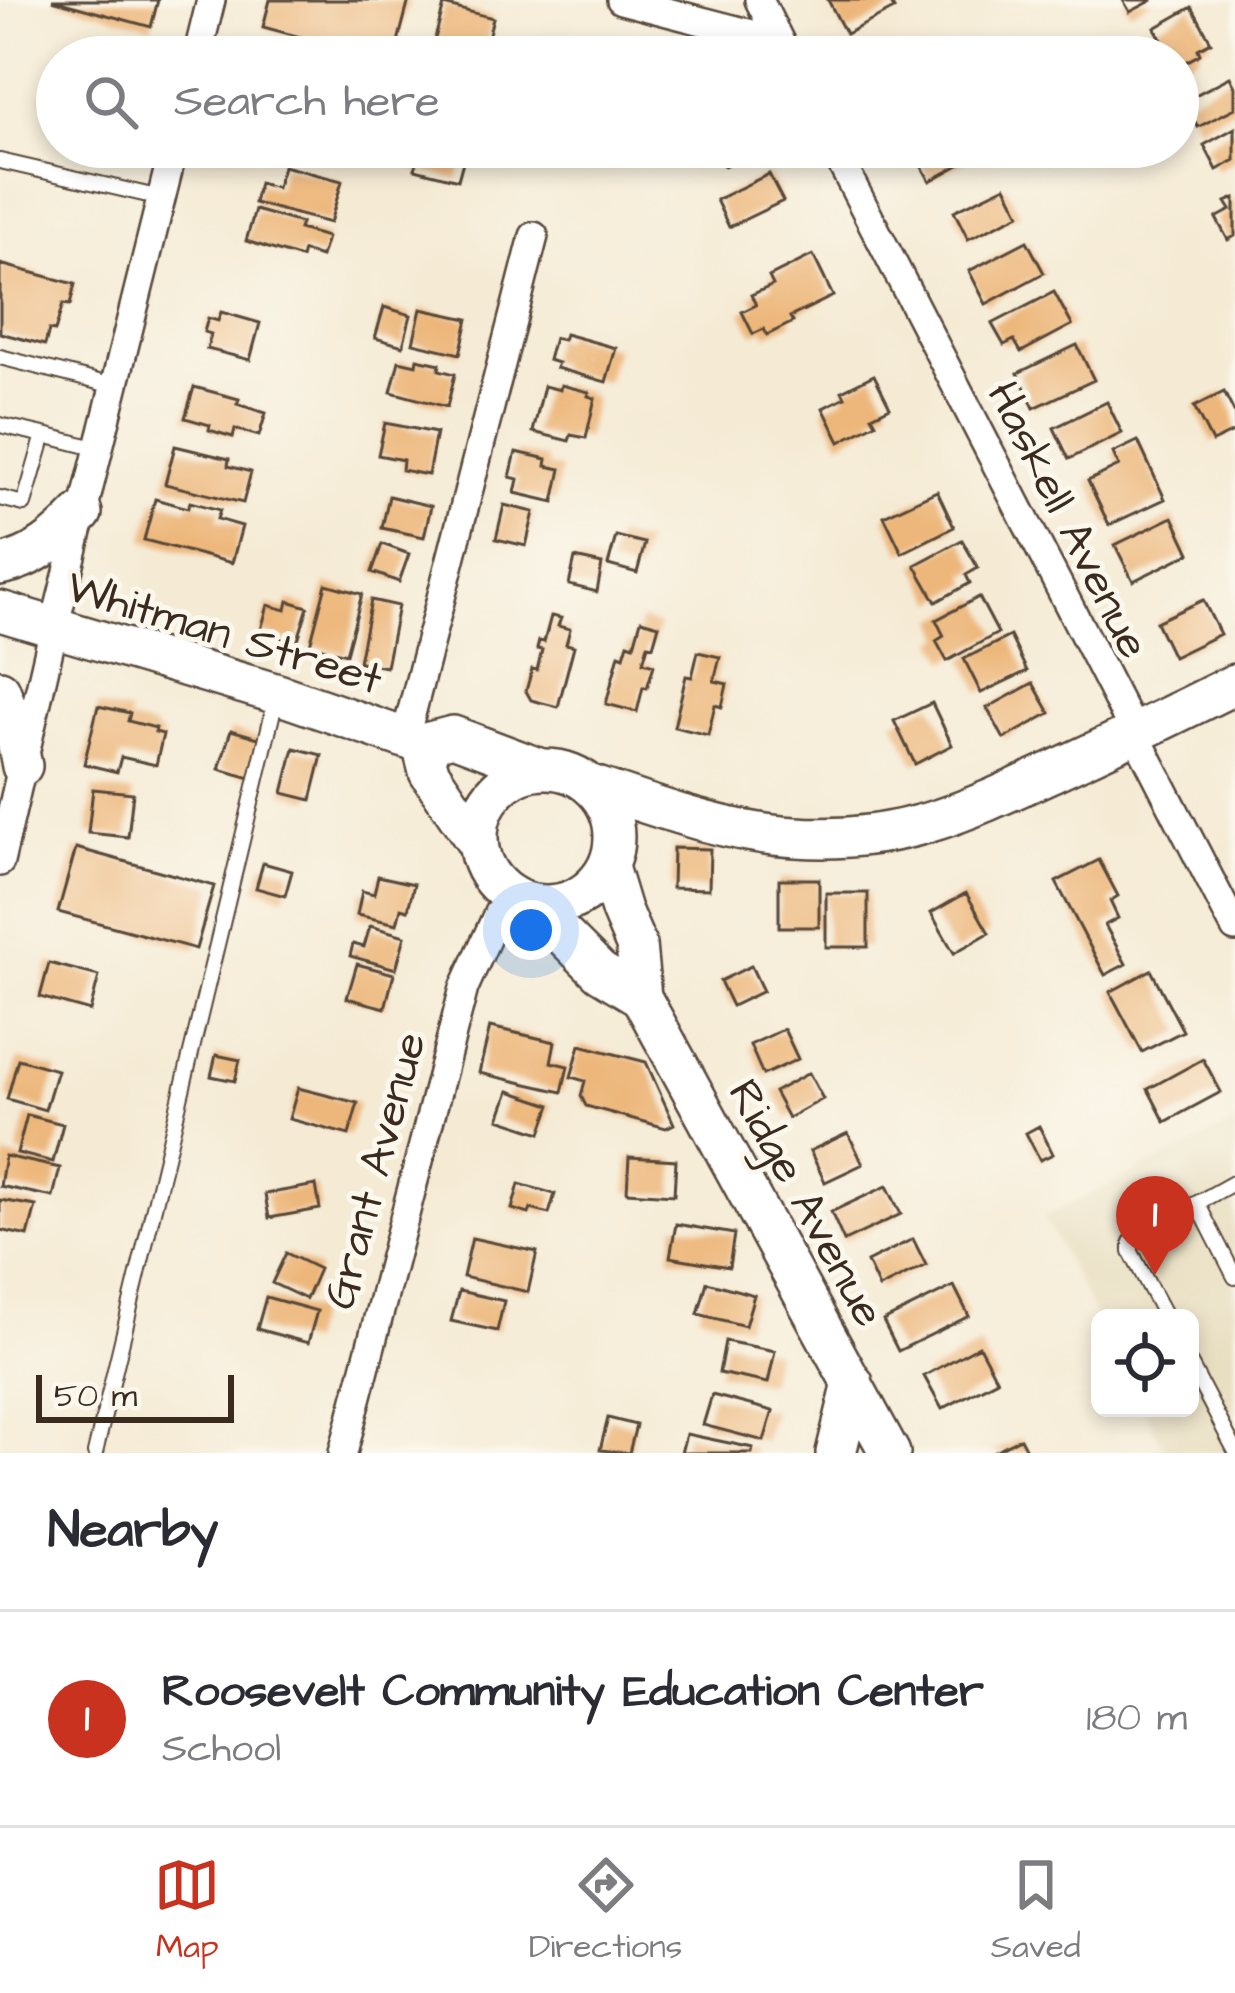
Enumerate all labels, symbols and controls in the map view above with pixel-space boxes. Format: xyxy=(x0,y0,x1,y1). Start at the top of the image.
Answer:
search box xyxy=(36,36,1199,168)
icon: search xyxy=(78,69,144,135)
text: Search here xyxy=(174,71,440,133)
street label: Haskell Avenue xyxy=(971,371,1164,669)
street label: Whitman Street xyxy=(59,556,389,711)
your location xyxy=(501,900,561,960)
street label: Grant Avenue xyxy=(309,1026,443,1316)
street label: Ridge Avenue xyxy=(712,1069,899,1338)
pin: 1 xyxy=(1116,1176,1194,1275)
map controls xyxy=(1091,1309,1199,1417)
button: locate xyxy=(1091,1309,1199,1417)
scale bar xyxy=(36,1369,234,1422)
text: 50 m xyxy=(54,1373,137,1419)
text: Nearby xyxy=(48,1496,218,1567)
text: Roosevelt Community Education Center xyxy=(162,1661,984,1723)
text: 1 xyxy=(85,1692,90,1746)
text: 180 m xyxy=(1086,1692,1187,1746)
text: School xyxy=(162,1723,281,1777)
tab: Map xyxy=(154,1852,220,1970)
tab: Directions xyxy=(529,1852,682,1970)
tab: Saved xyxy=(991,1852,1081,1970)

